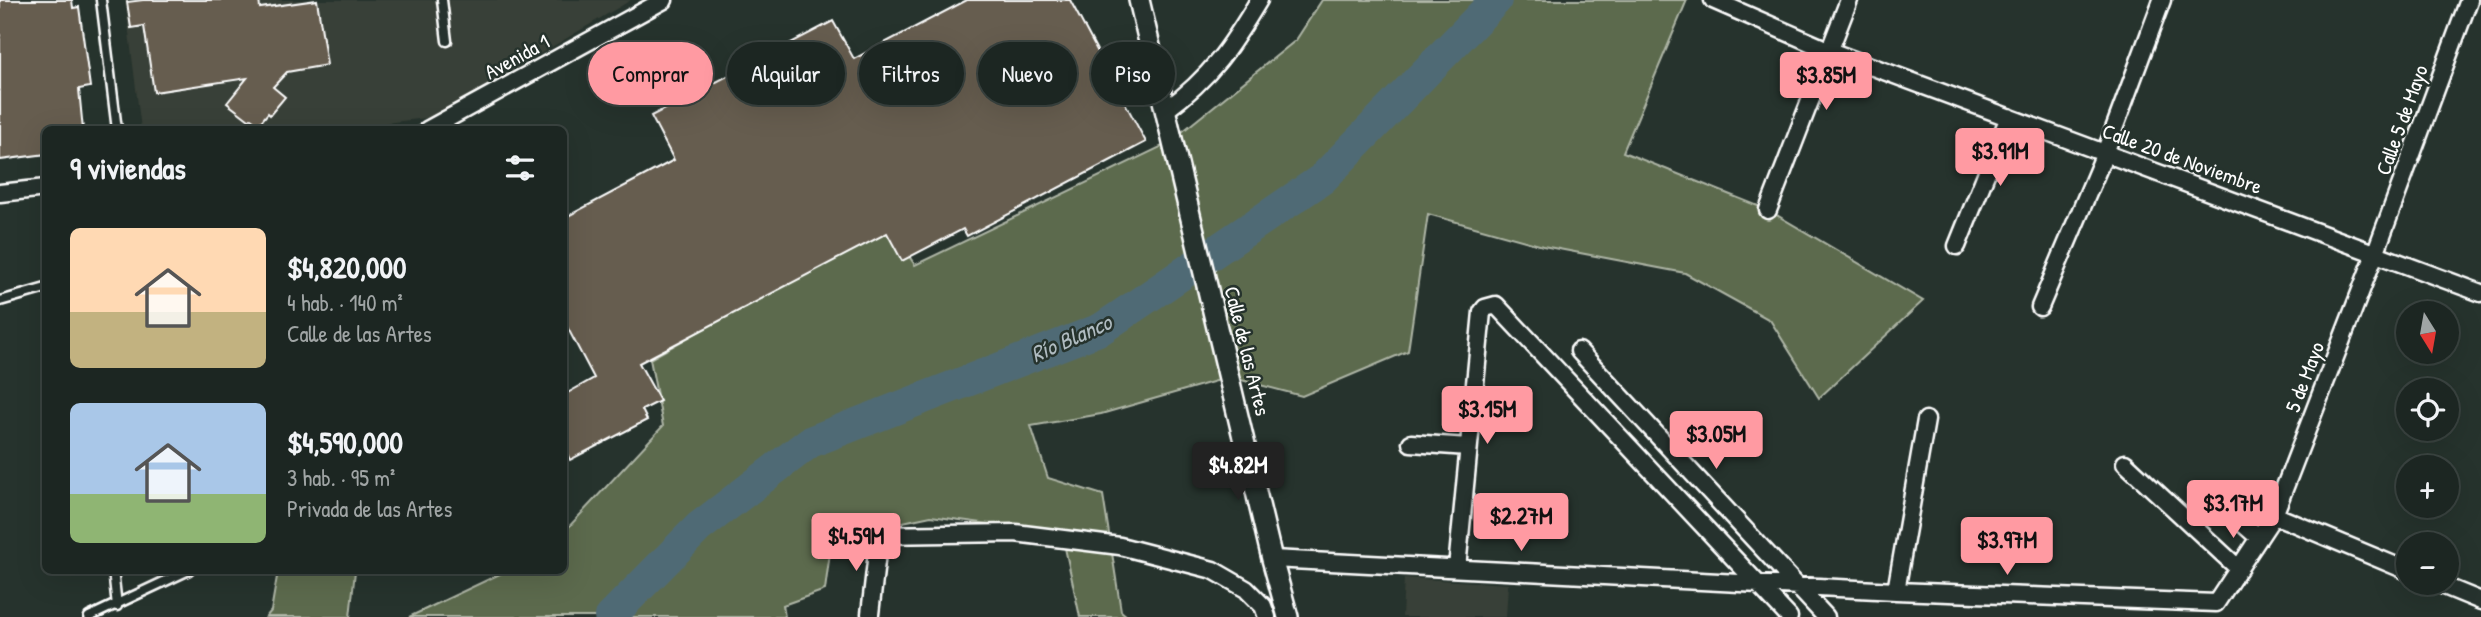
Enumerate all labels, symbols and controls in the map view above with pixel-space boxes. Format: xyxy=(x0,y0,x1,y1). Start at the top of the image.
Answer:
street label: Avenida 1 xyxy=(479,27,554,86)
chip: Comprar xyxy=(588,42,713,105)
chip: Alquilar xyxy=(727,42,845,105)
chip: Filtros xyxy=(859,42,964,105)
chip: Nuevo xyxy=(978,42,1077,105)
chip: Piso xyxy=(1091,42,1175,105)
pin: $3.85M xyxy=(1769,52,1883,112)
text: $3.85M xyxy=(1796,59,1856,90)
street label: Calle 5 de Mayo xyxy=(2368,61,2435,179)
street label: Calle 20 de Noviembre xyxy=(2098,116,2266,201)
pin: $3.91M xyxy=(1943,128,2057,188)
text: $3.91M xyxy=(1971,135,2029,166)
text: 9 viviendas xyxy=(70,148,186,188)
icon: filters xyxy=(501,149,539,187)
text: $4,820,000 xyxy=(287,247,406,287)
icon: home xyxy=(126,256,210,340)
street label: Calle de las Artes xyxy=(1217,283,1278,418)
text: 4 hab. · 140 m² xyxy=(287,287,403,318)
north arrow xyxy=(2396,301,2459,364)
map controls xyxy=(2396,301,2459,595)
water label: Río Blanco xyxy=(1025,305,1118,369)
text: Calle de las Artes xyxy=(287,318,432,349)
street label: 5 de Mayo xyxy=(2278,337,2331,416)
button: locate xyxy=(2396,378,2459,441)
pin: $3.15M xyxy=(1430,386,1544,446)
text: $3.15M xyxy=(1458,393,1516,424)
pin: $3.05M xyxy=(1659,412,1773,471)
text: $3.05M xyxy=(1686,418,1746,449)
text: $4,590,000 xyxy=(287,422,403,462)
icon: home xyxy=(126,431,210,515)
pin: $4.82M xyxy=(1181,442,1295,502)
text: $4.82M xyxy=(1208,449,1268,480)
button: + xyxy=(2396,455,2459,518)
text: 3 hab. · 95 m² xyxy=(287,462,395,493)
pin: $3.17M xyxy=(2176,480,2290,540)
text: $3.17M xyxy=(2203,487,2263,518)
text: Privada de las Artes xyxy=(287,493,452,524)
pin: $2.27M xyxy=(1464,494,1578,553)
text: $2.27M xyxy=(1489,500,1553,531)
pin: $4.59M xyxy=(799,514,913,573)
pin: $3.97M xyxy=(1950,518,2064,577)
text: $4.59M xyxy=(827,520,885,551)
text: $3.97M xyxy=(1977,524,2037,555)
button: − xyxy=(2396,532,2459,595)

